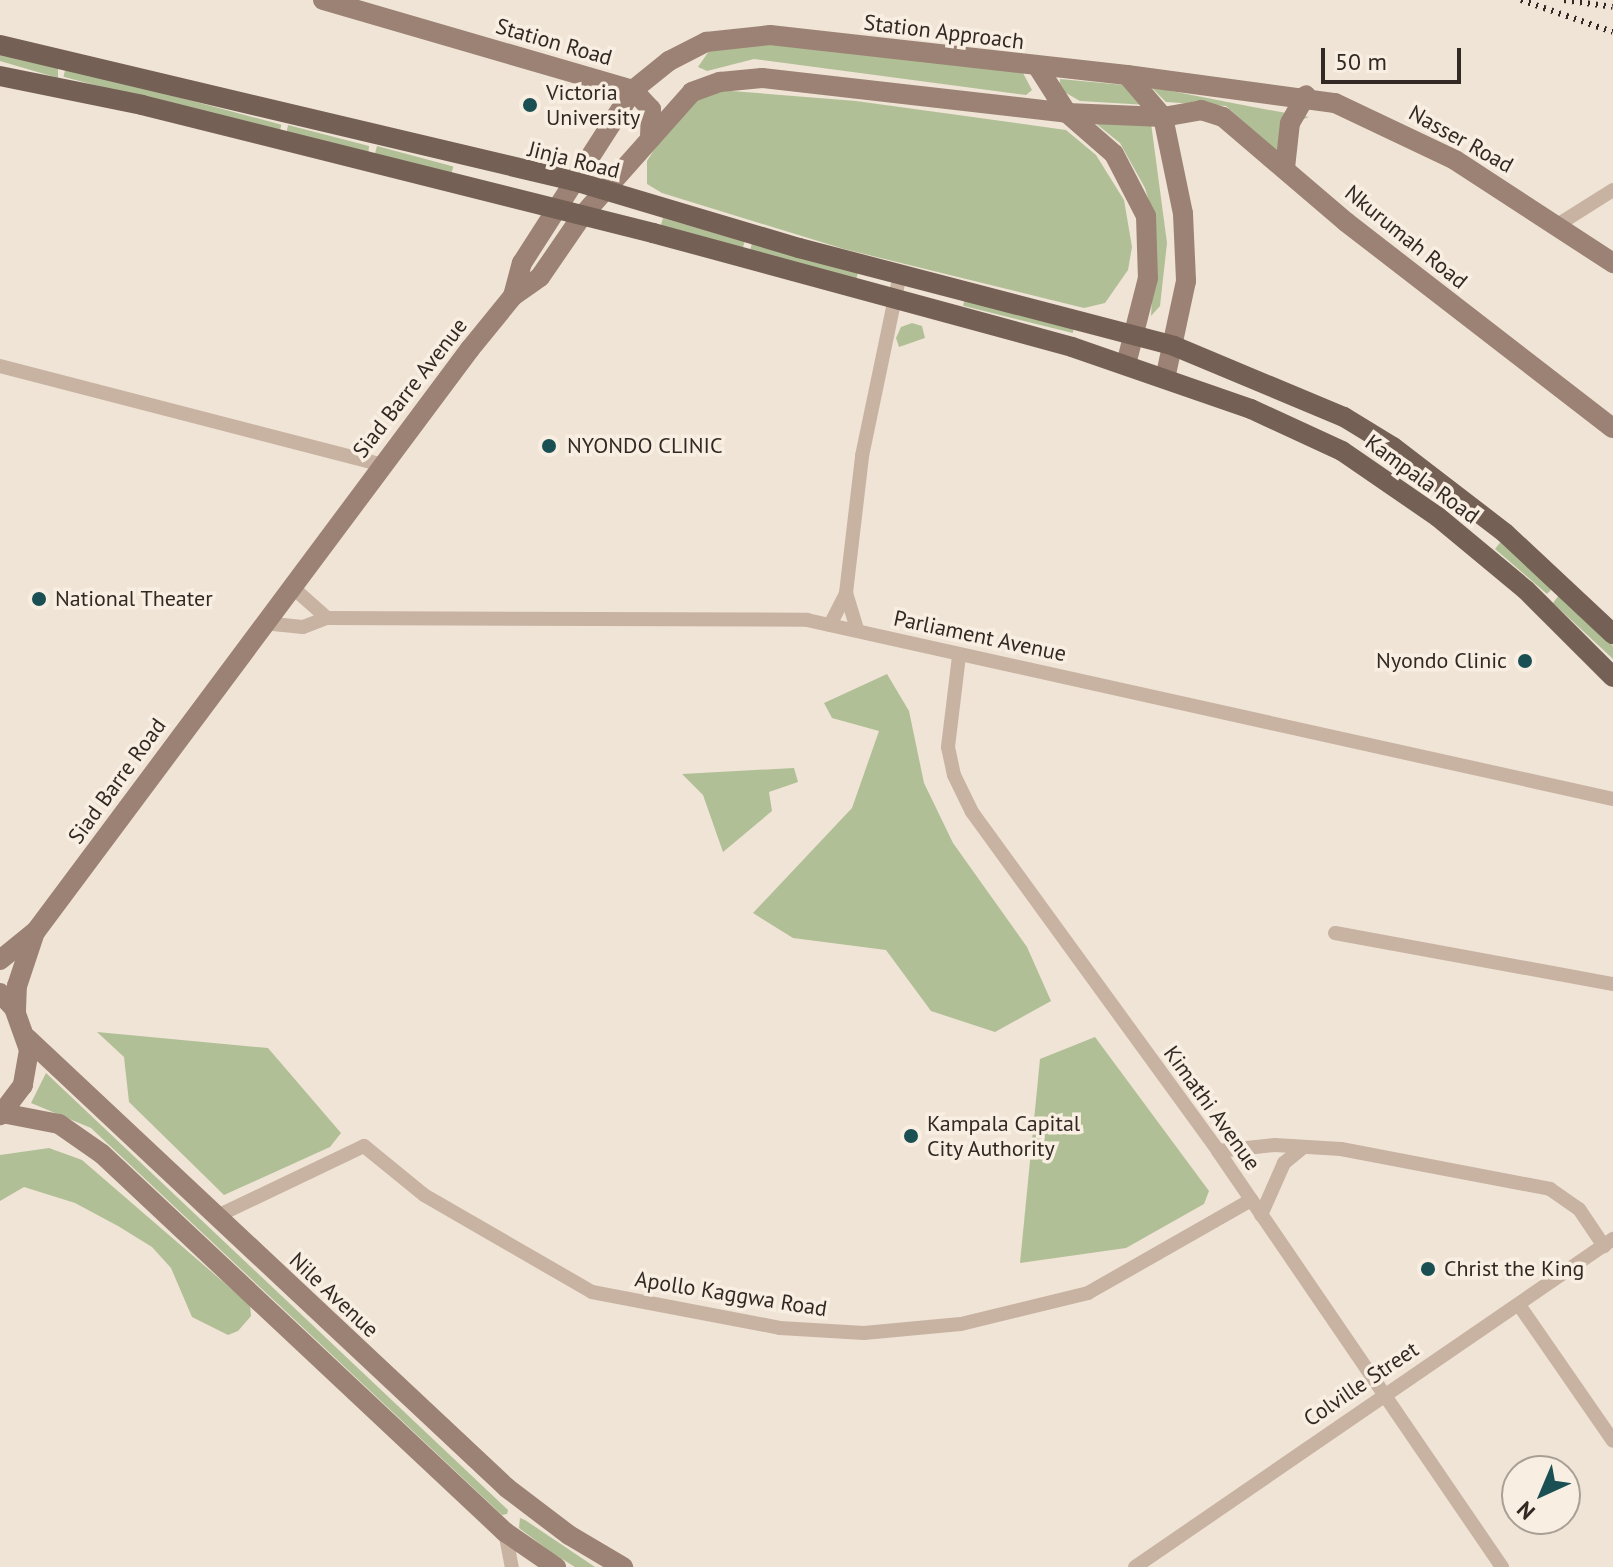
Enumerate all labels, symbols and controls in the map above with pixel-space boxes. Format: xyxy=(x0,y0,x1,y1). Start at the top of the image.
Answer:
street label: Station Approach xyxy=(862,9,1026,55)
street label: Station Road xyxy=(493,13,615,71)
scale bar xyxy=(1325,32,1465,82)
text: 50 m xyxy=(1335,46,1387,77)
place label: Victoria University xyxy=(546,79,640,130)
marker: Victoria University xyxy=(521,96,539,114)
street label: Nasser Road xyxy=(1404,99,1518,179)
street label: Jinja Road xyxy=(525,136,623,184)
street label: Nkurumah Road xyxy=(1339,180,1473,294)
street label: Siad Barre Avenue xyxy=(347,313,473,463)
street label: Kampala Road xyxy=(1360,429,1484,529)
place label: NYONDO CLINIC xyxy=(567,433,722,459)
marker: NYONDO CLINIC xyxy=(538,435,560,457)
place label: National Theater xyxy=(55,586,213,612)
marker: National Theater xyxy=(30,590,48,608)
street label: Parliament Avenue xyxy=(891,605,1069,667)
place label: Nyondo Clinic xyxy=(1376,648,1507,674)
marker: Nyondo Clinic xyxy=(1514,650,1536,672)
street label: Siad Barre Road xyxy=(63,713,171,849)
street label: Kimathi Avenue xyxy=(1158,1040,1266,1176)
place label: Kampala Capital City Authority xyxy=(927,1110,1080,1162)
marker: Kampala Capital City Authority xyxy=(902,1127,920,1145)
street label: Nile Avenue xyxy=(284,1247,384,1343)
place label: Christ the King xyxy=(1444,1256,1584,1282)
marker: Christ the King xyxy=(1419,1260,1437,1278)
street label: Apollo Kaggwa Road xyxy=(633,1266,829,1322)
street label: Colville Street xyxy=(1299,1336,1423,1432)
north arrow xyxy=(1501,1455,1581,1535)
text: N xyxy=(1511,1496,1541,1526)

